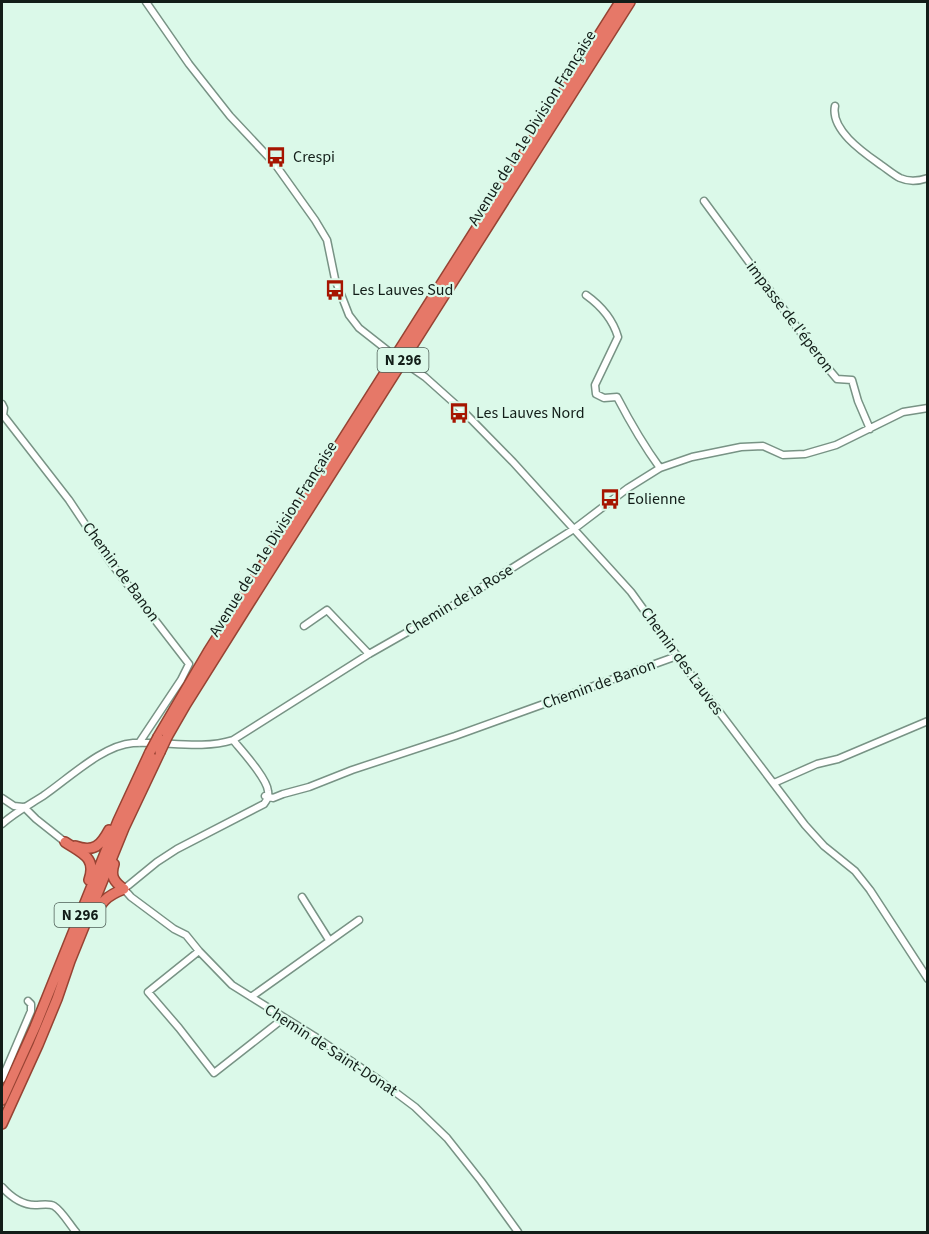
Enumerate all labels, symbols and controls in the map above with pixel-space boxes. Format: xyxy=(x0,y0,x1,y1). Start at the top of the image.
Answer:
street label: Avenue de la 1e Division Française xyxy=(463,26,601,230)
bus stop icon: Crespi xyxy=(264,145,288,169)
place label: Crespi xyxy=(293,146,335,168)
street label: impasse de l'éperon xyxy=(741,257,839,377)
bus stop icon: Les Lauves Sud xyxy=(323,278,347,302)
place label: Les Lauves Sud xyxy=(352,279,453,301)
road number: N 296 xyxy=(378,348,428,372)
bus stop icon: Les Lauves Nord xyxy=(447,401,471,425)
place label: Les Lauves Nord xyxy=(476,402,585,424)
street label: Avenue de la 1e Division Française xyxy=(204,437,342,641)
bus stop icon: Eolienne xyxy=(598,487,622,511)
place label: Eolienne xyxy=(627,488,685,510)
street label: Chemin de Banon xyxy=(77,518,165,626)
street label: Chemin de la Rose xyxy=(401,559,517,641)
street label: Chemin des Lauves xyxy=(635,603,729,720)
street label: Chemin de Banon xyxy=(540,653,658,715)
road number: N 296 xyxy=(54,903,106,927)
street label: Chemin de Saint-Donat xyxy=(260,999,402,1102)

